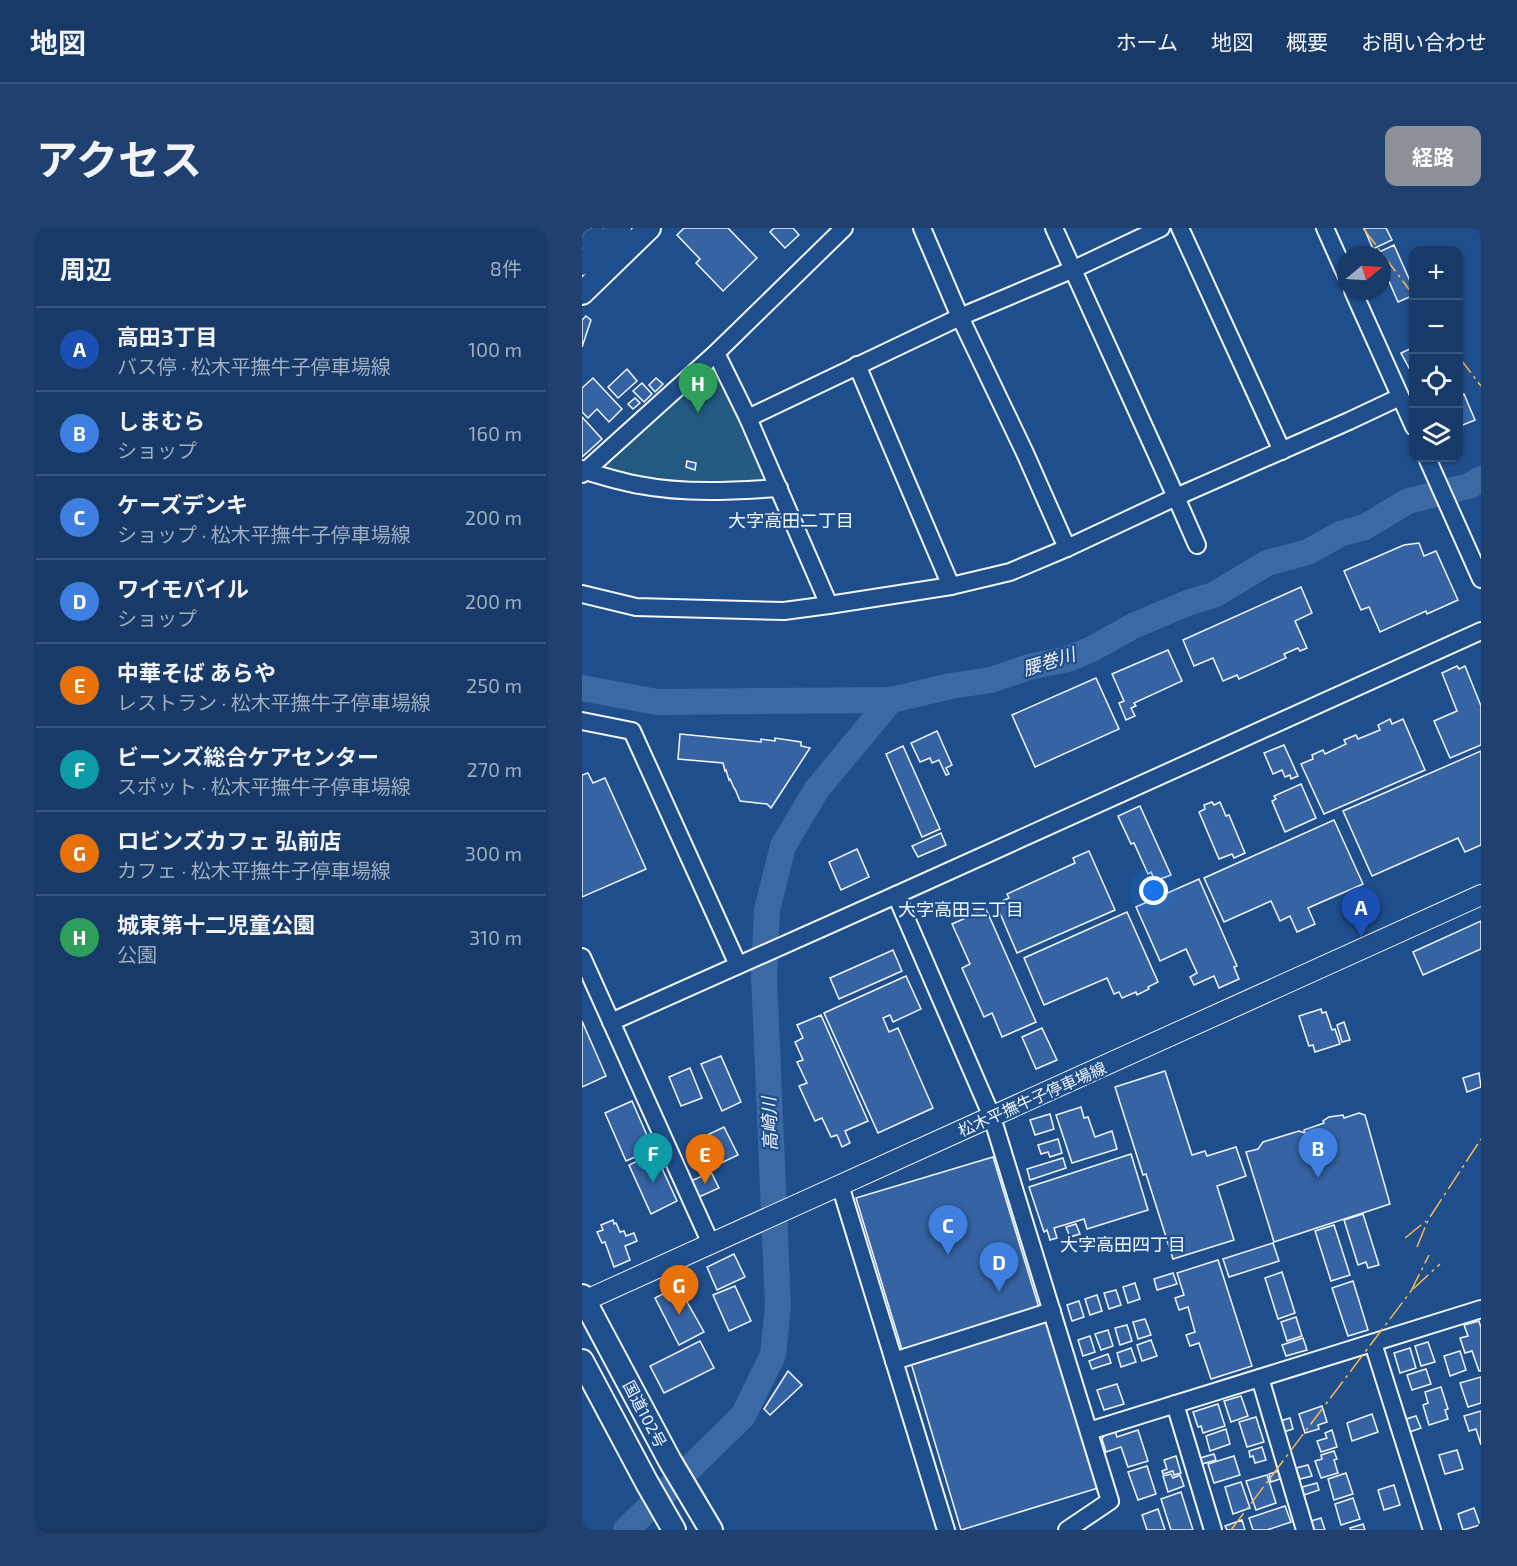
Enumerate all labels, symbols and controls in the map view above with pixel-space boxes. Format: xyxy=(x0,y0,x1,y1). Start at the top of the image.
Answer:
text: 地図 xyxy=(30,25,86,59)
text: ホーム xyxy=(1116,29,1178,54)
text: 地図 xyxy=(1211,29,1253,54)
text: 概要 xyxy=(1286,29,1328,54)
text: お問い合わせ xyxy=(1361,29,1487,54)
button: 経路 xyxy=(1385,126,1481,186)
text: アクセス xyxy=(36,133,202,183)
north arrow xyxy=(1337,246,1391,300)
map controls xyxy=(1409,246,1463,462)
button: + xyxy=(1409,246,1463,300)
text: 周辺 xyxy=(60,253,112,284)
text: 8件 xyxy=(490,256,522,280)
button: − xyxy=(1409,300,1463,354)
text: 高田3丁目 xyxy=(117,323,217,349)
text: A xyxy=(73,337,86,361)
text: 100 m xyxy=(468,337,522,361)
text: バス停 · 松木平撫牛子停車場線 xyxy=(117,354,391,378)
button: locate xyxy=(1409,354,1463,408)
pin: H xyxy=(678,364,718,413)
text: しまむら xyxy=(117,407,205,433)
button: layers xyxy=(1409,408,1463,462)
text: B xyxy=(73,421,86,445)
text: 160 m xyxy=(469,421,522,445)
text: ショップ xyxy=(117,438,197,462)
text: ケーズデンキ xyxy=(117,491,248,517)
text: C xyxy=(74,505,85,529)
text: 200 m xyxy=(465,505,522,529)
district label: 大字高田二丁目 xyxy=(728,509,854,531)
text: ショップ · 松木平撫牛子停車場線 xyxy=(117,522,411,546)
text: ワイモバイル xyxy=(117,575,249,601)
text: D xyxy=(73,589,86,613)
text: 200 m xyxy=(465,589,522,613)
text: ショップ xyxy=(117,606,197,630)
water label: 腰巻川 xyxy=(1020,642,1080,679)
text: 中華そば あらや xyxy=(117,659,276,685)
text: E xyxy=(74,673,85,697)
text: 250 m xyxy=(466,673,522,697)
text: レストラン · 松木平撫牛子停車場線 xyxy=(117,690,431,714)
text: ビーンズ総合ケアセンター xyxy=(117,743,379,769)
text: F xyxy=(74,757,85,781)
text: 270 m xyxy=(466,757,522,781)
text: スポット · 松木平撫牛子停車場線 xyxy=(117,774,411,798)
text: ロビンズカフェ 弘前店 xyxy=(117,827,341,853)
text: G xyxy=(73,841,86,865)
text: 300 m xyxy=(465,841,522,865)
text: カフェ · 松木平撫牛子停車場線 xyxy=(117,858,391,882)
your location xyxy=(1139,876,1168,905)
pin: A xyxy=(1342,888,1380,937)
district label: 大字高田三丁目 xyxy=(898,898,1024,920)
text: 城東第十二児童公園 xyxy=(117,911,315,937)
text: H xyxy=(73,925,86,949)
text: 310 m xyxy=(469,925,522,949)
text: 公園 xyxy=(117,942,157,966)
street label: 松木平撫牛子停車場線 xyxy=(955,1057,1109,1140)
water label: 高崎川 xyxy=(757,1095,781,1151)
pin: B xyxy=(1298,1128,1338,1178)
pin: F xyxy=(634,1134,672,1183)
pin: E xyxy=(686,1134,724,1184)
pin: C xyxy=(928,1206,968,1255)
district label: 大字高田四丁目 xyxy=(1060,1233,1186,1255)
pin: D xyxy=(980,1242,1018,1292)
pin: G xyxy=(660,1266,698,1315)
street label: 国道102号 xyxy=(620,1377,671,1450)

